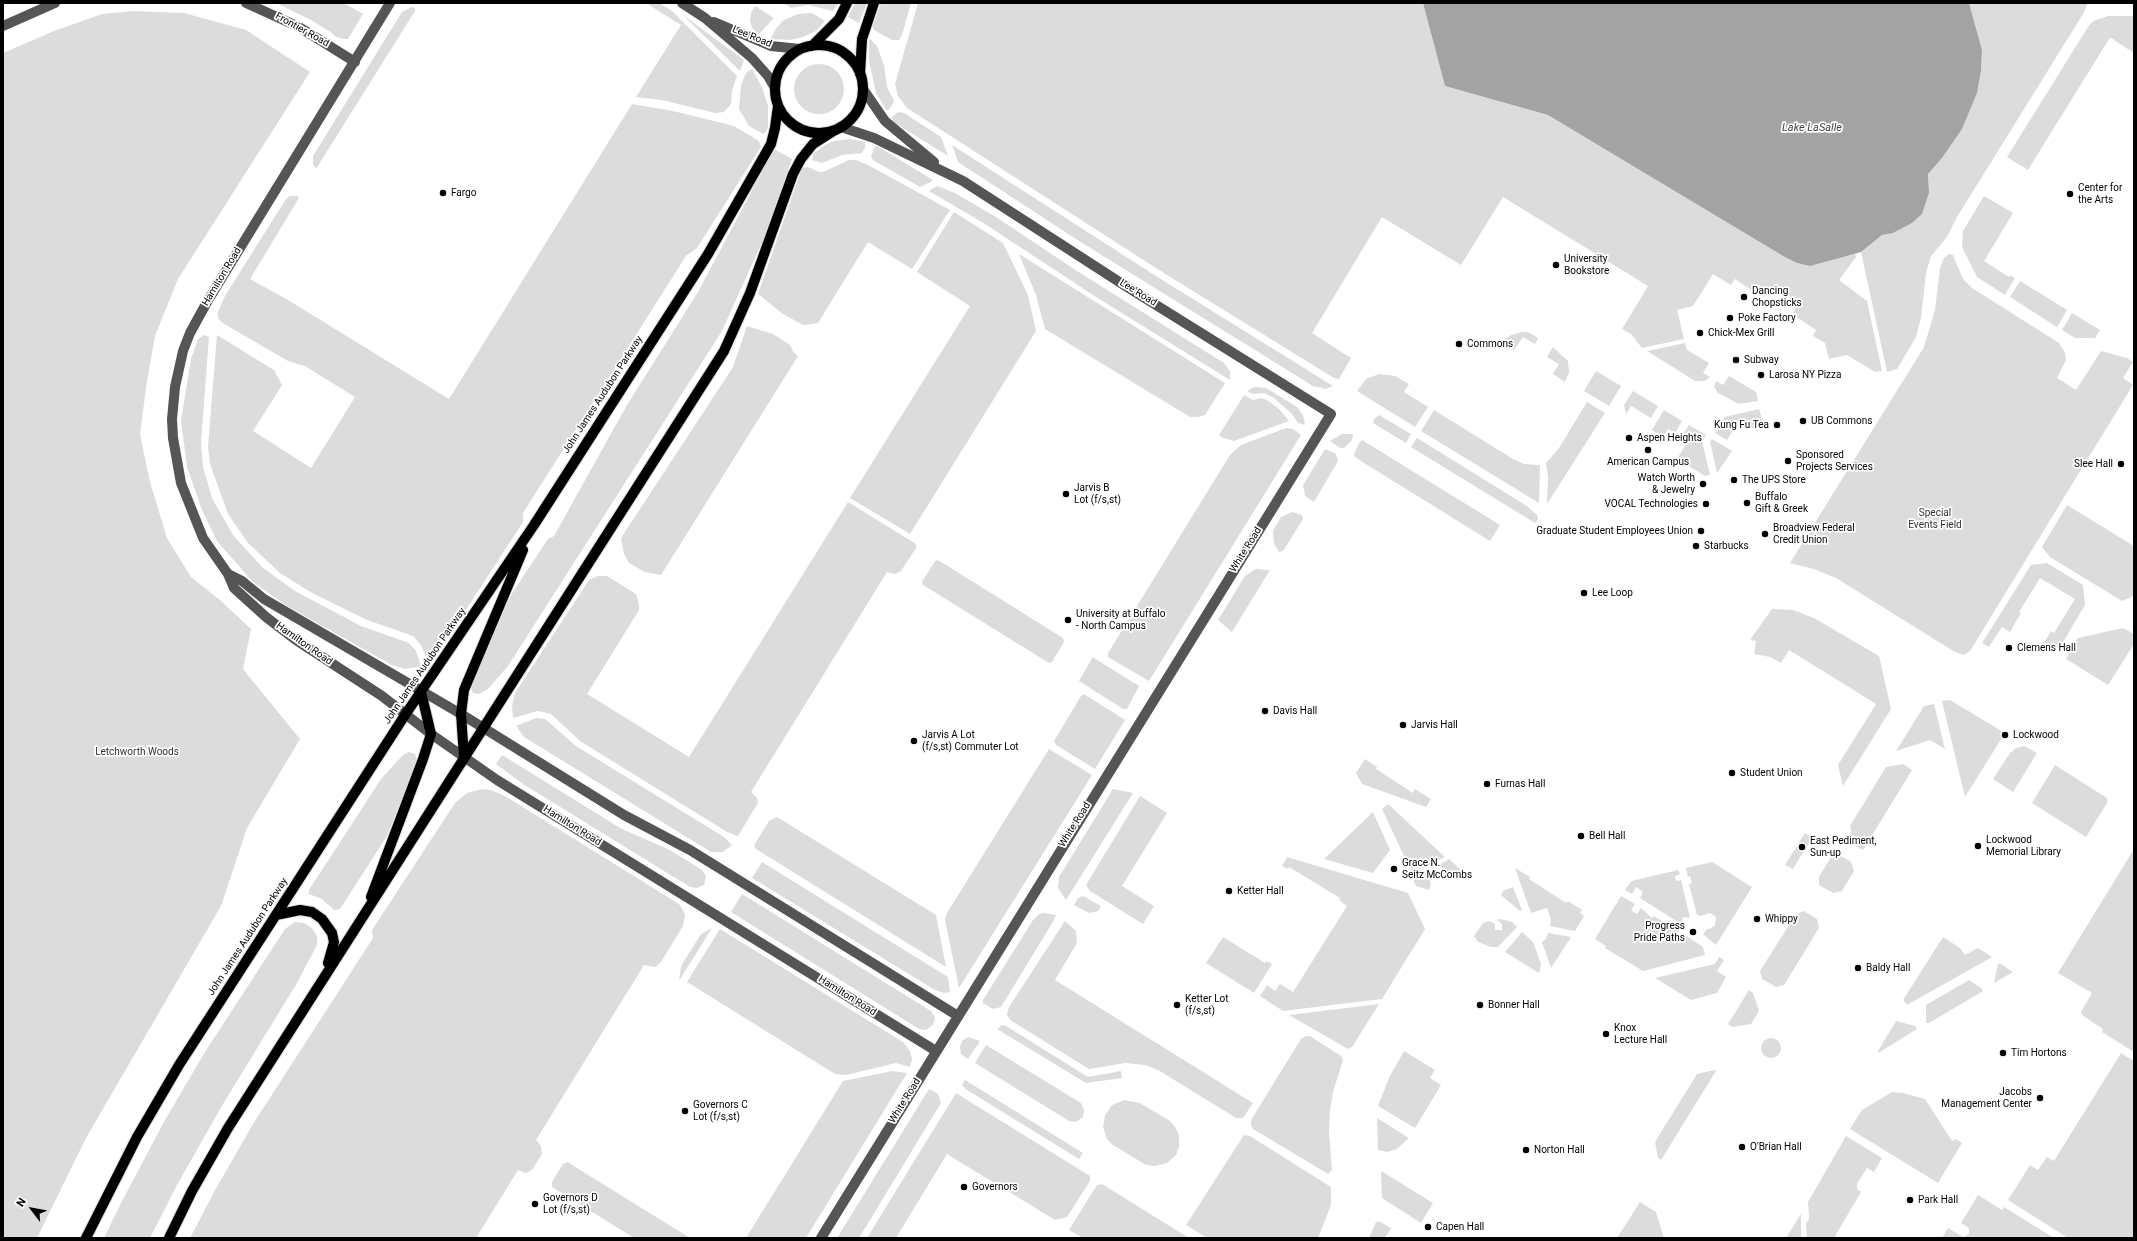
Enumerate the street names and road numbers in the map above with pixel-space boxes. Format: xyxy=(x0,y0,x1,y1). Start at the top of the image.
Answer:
street label: Frontier Road xyxy=(273,10,331,50)
street label: Lee Road xyxy=(731,24,773,50)
street label: Hamilton Road xyxy=(200,246,244,308)
street label: Lee Road xyxy=(1117,277,1159,309)
street label: John James Audubon Parkway xyxy=(560,334,646,456)
street label: White Road xyxy=(1227,525,1265,575)
street label: John James Audubon Parkway xyxy=(382,606,468,726)
street label: Hamilton Road xyxy=(274,620,334,668)
street label: White Road xyxy=(1056,800,1094,850)
street label: Hamilton Road xyxy=(541,803,603,849)
street label: John James Audubon Parkway xyxy=(205,876,291,998)
street label: Hamilton Road xyxy=(816,973,878,1019)
street label: White Road xyxy=(886,1076,924,1126)

